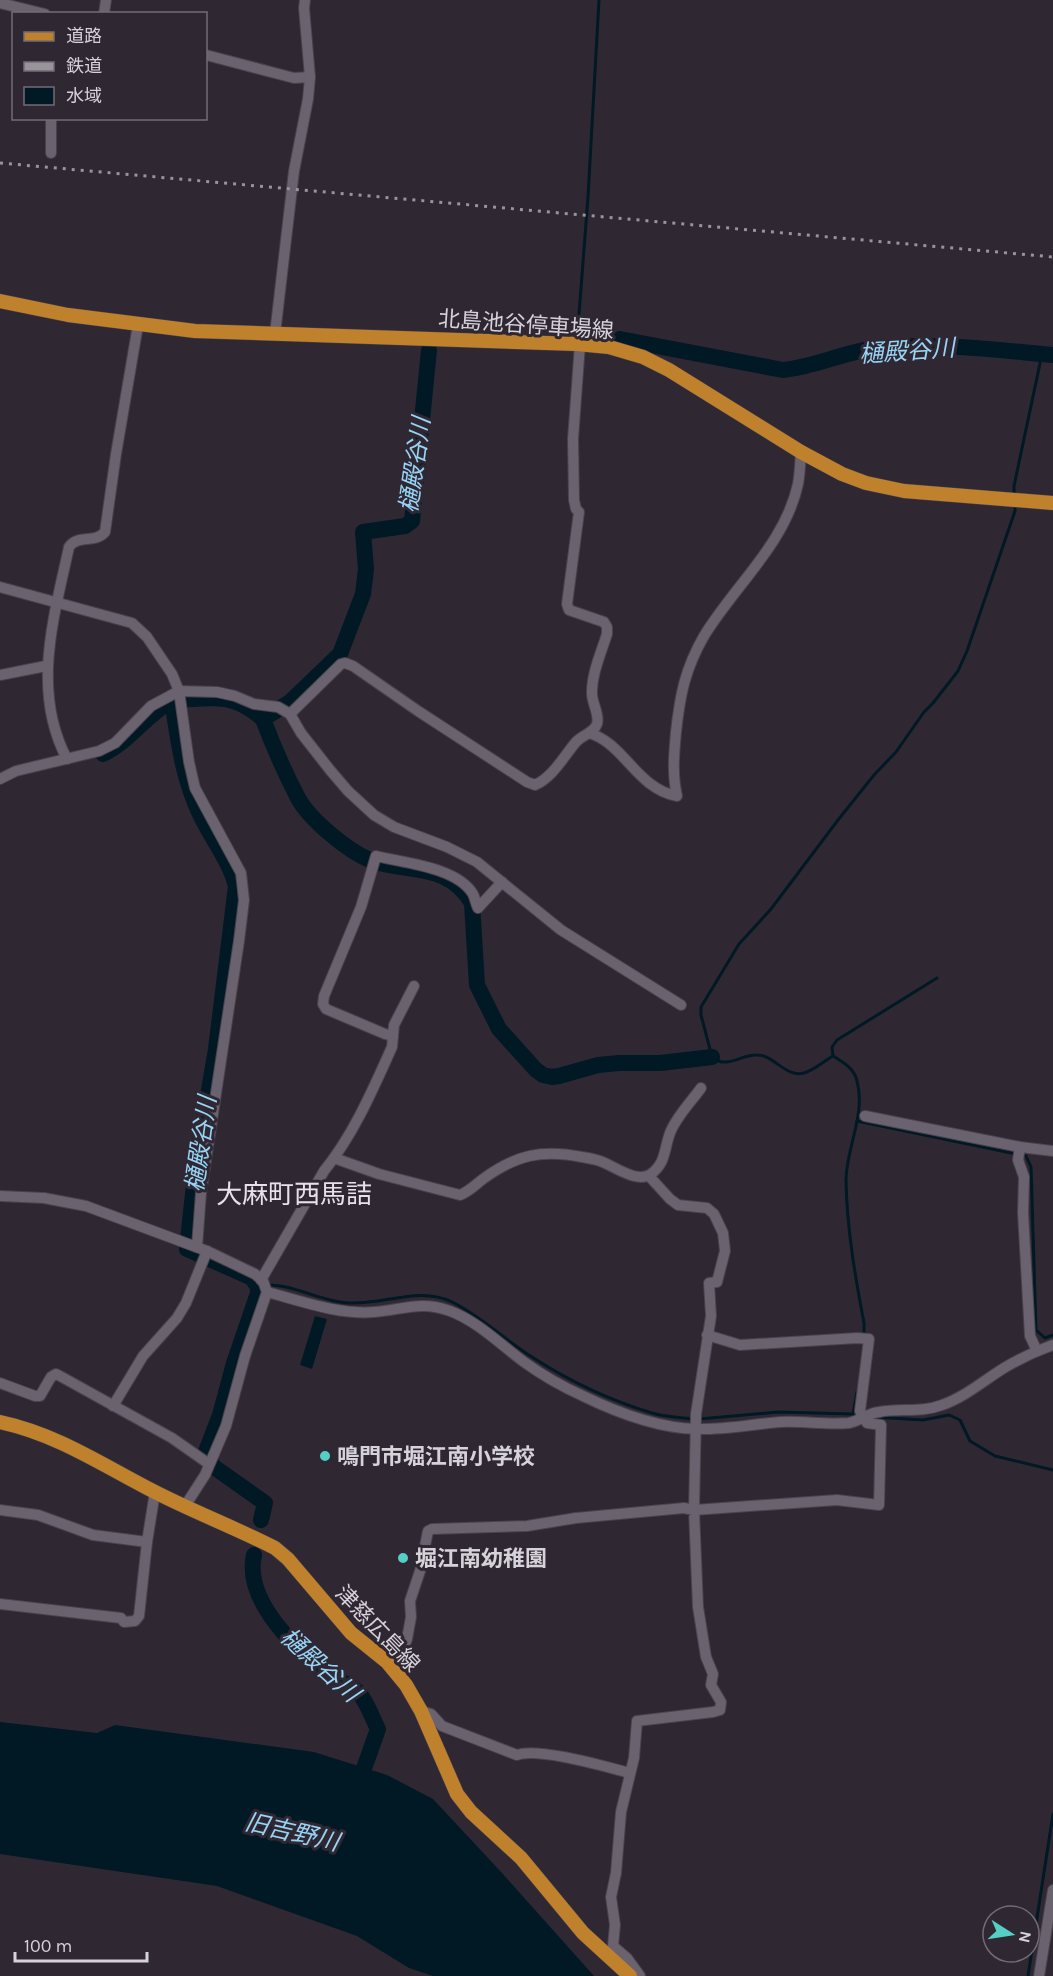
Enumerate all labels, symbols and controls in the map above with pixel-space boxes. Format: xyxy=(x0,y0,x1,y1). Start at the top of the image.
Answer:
legend xyxy=(12,12,207,120)
text: 道路 xyxy=(66,25,102,47)
text: 鉄道 xyxy=(66,55,102,77)
text: 水域 xyxy=(66,85,102,107)
street label: 北島池谷停車場線 xyxy=(437,306,615,344)
water label: 樋殿谷川 xyxy=(858,333,959,368)
water label: 樋殿谷川 xyxy=(394,413,436,514)
water label: 樋殿谷川 xyxy=(180,1092,222,1193)
district label: 大麻町西馬詰 xyxy=(216,1179,372,1210)
place label: 鳴門市堀江南小学校 xyxy=(337,1444,535,1470)
marker: 鳴門市堀江南小学校 xyxy=(318,1449,332,1463)
place label: 堀江南幼稚園 xyxy=(415,1546,547,1572)
marker: 堀江南幼稚園 xyxy=(396,1551,410,1565)
street label: 津慈広島線 xyxy=(330,1580,425,1677)
water label: 樋殿谷川 xyxy=(275,1622,367,1710)
water label: 旧吉野川 xyxy=(242,1808,345,1857)
north arrow xyxy=(981,1904,1041,1964)
scale bar xyxy=(15,1925,147,1963)
text: N xyxy=(1015,1929,1036,1945)
text: 100 m xyxy=(24,1935,72,1957)

